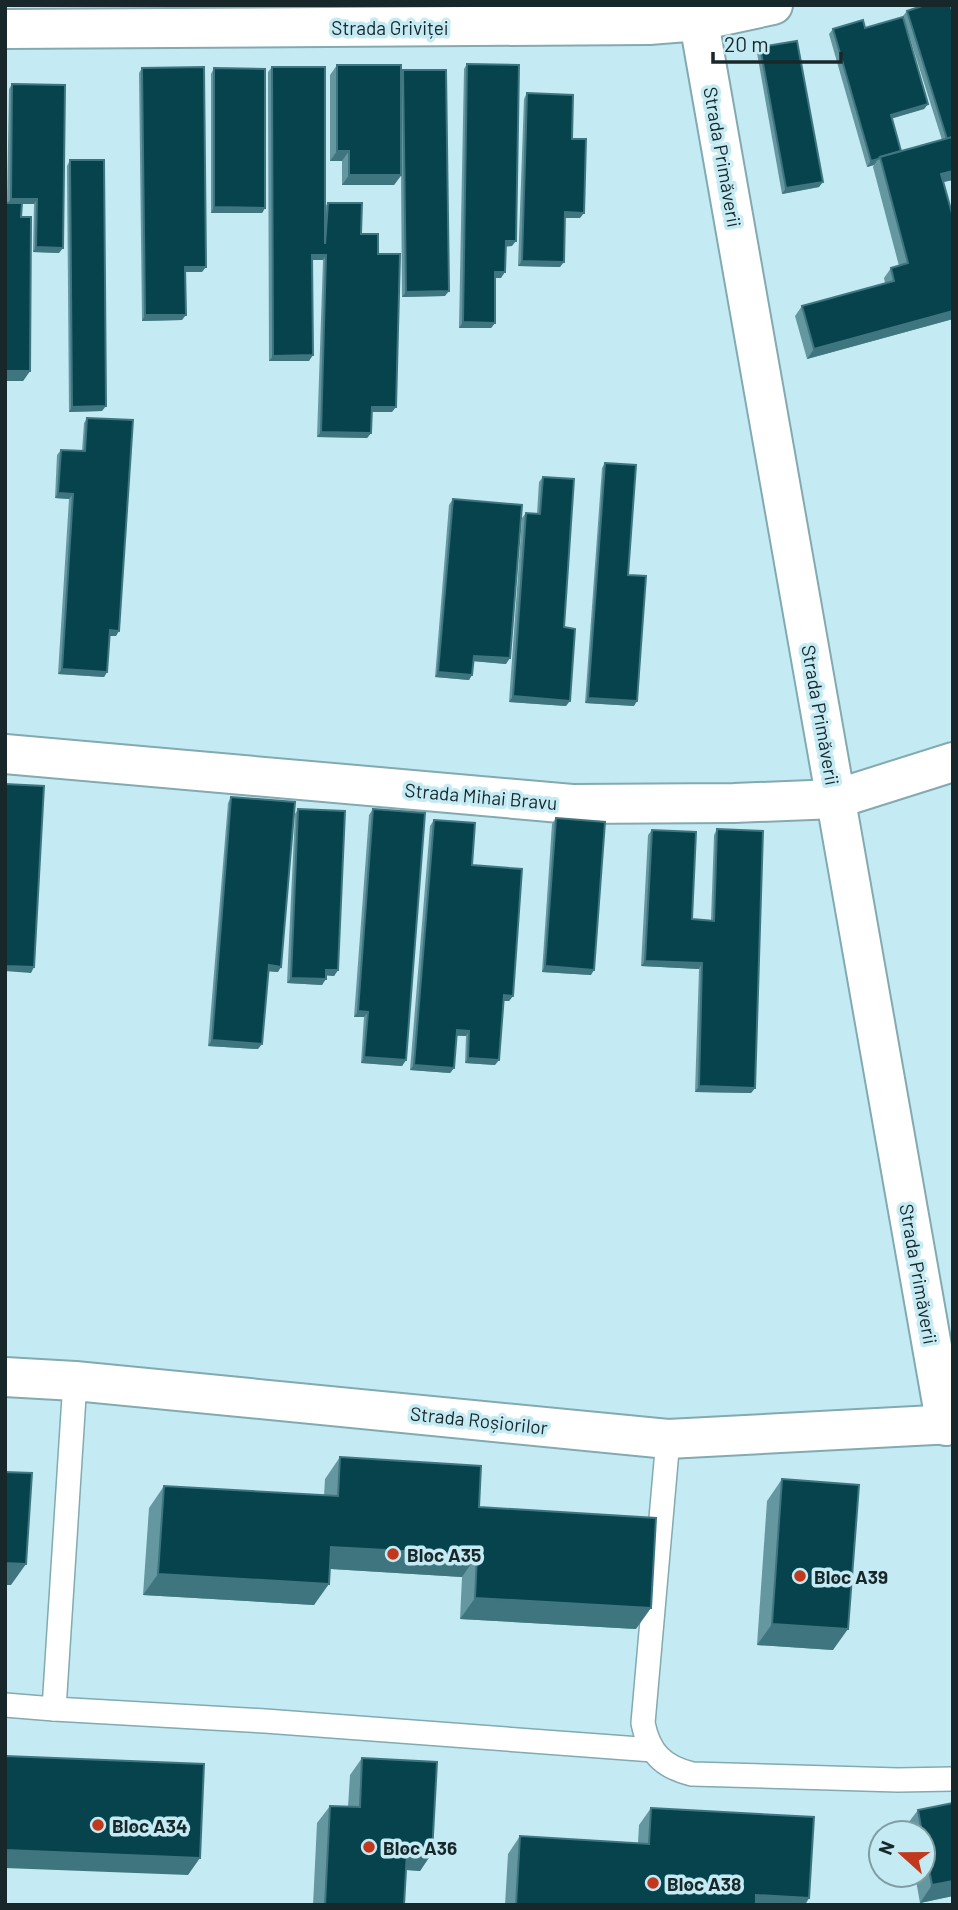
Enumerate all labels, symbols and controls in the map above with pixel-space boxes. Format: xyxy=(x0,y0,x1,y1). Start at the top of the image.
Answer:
street label: Strada Griviței xyxy=(331,16,449,39)
scale bar xyxy=(713,21,841,65)
text: 20 m xyxy=(724,31,769,56)
street label: Strada Primăverii xyxy=(699,85,747,229)
street label: Strada Primăverii xyxy=(797,643,845,787)
street label: Strada Mihai Bravu xyxy=(404,778,558,814)
street label: Strada Primăverii xyxy=(895,1202,943,1346)
street label: Strada Roșiorilor xyxy=(409,1401,549,1439)
place label: Bloc A35 xyxy=(407,1543,481,1566)
marker: Bloc A35 xyxy=(385,1546,401,1562)
place label: Bloc A39 xyxy=(814,1565,888,1588)
marker: Bloc A39 xyxy=(792,1568,808,1584)
place label: Bloc A34 xyxy=(112,1814,188,1837)
marker: Bloc A34 xyxy=(90,1817,106,1833)
north arrow xyxy=(867,1819,937,1889)
place label: Bloc A36 xyxy=(383,1836,457,1859)
text: N xyxy=(873,1838,899,1858)
marker: Bloc A36 xyxy=(361,1839,377,1855)
place label: Bloc A38 xyxy=(667,1872,741,1895)
marker: Bloc A38 xyxy=(645,1875,661,1891)

